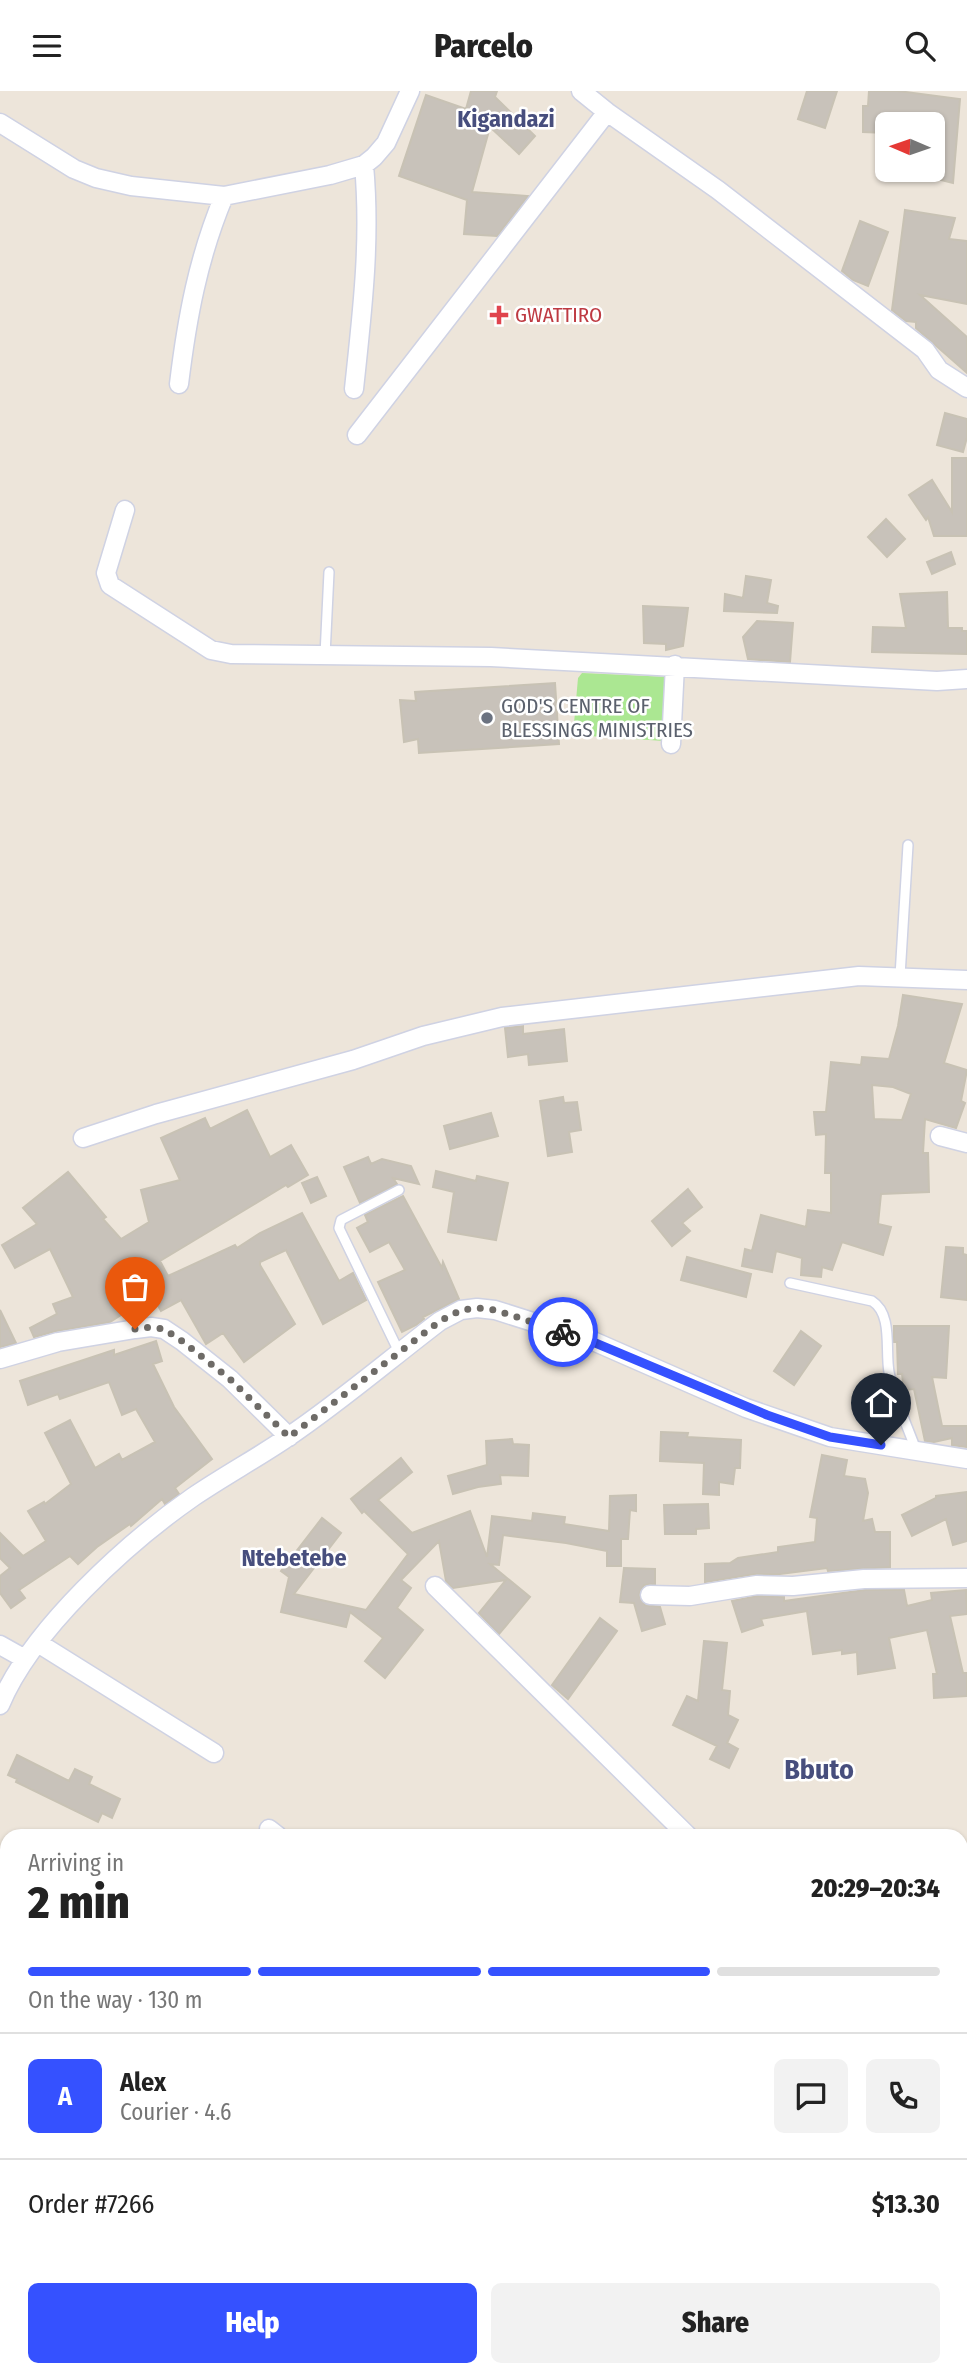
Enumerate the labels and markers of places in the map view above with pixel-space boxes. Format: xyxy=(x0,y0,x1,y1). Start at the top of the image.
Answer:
place label: GWATTIRO xyxy=(515,302,602,328)
marker: GWATTIRO xyxy=(489,305,509,325)
place label: GOD'S CENTRE OF BLESSINGS MINISTRIES xyxy=(501,693,693,743)
marker: GOD'S CENTRE OF BLESSINGS MINISTRIES xyxy=(479,710,495,726)
pin xyxy=(105,1257,165,1329)
pin xyxy=(851,1373,911,1445)

